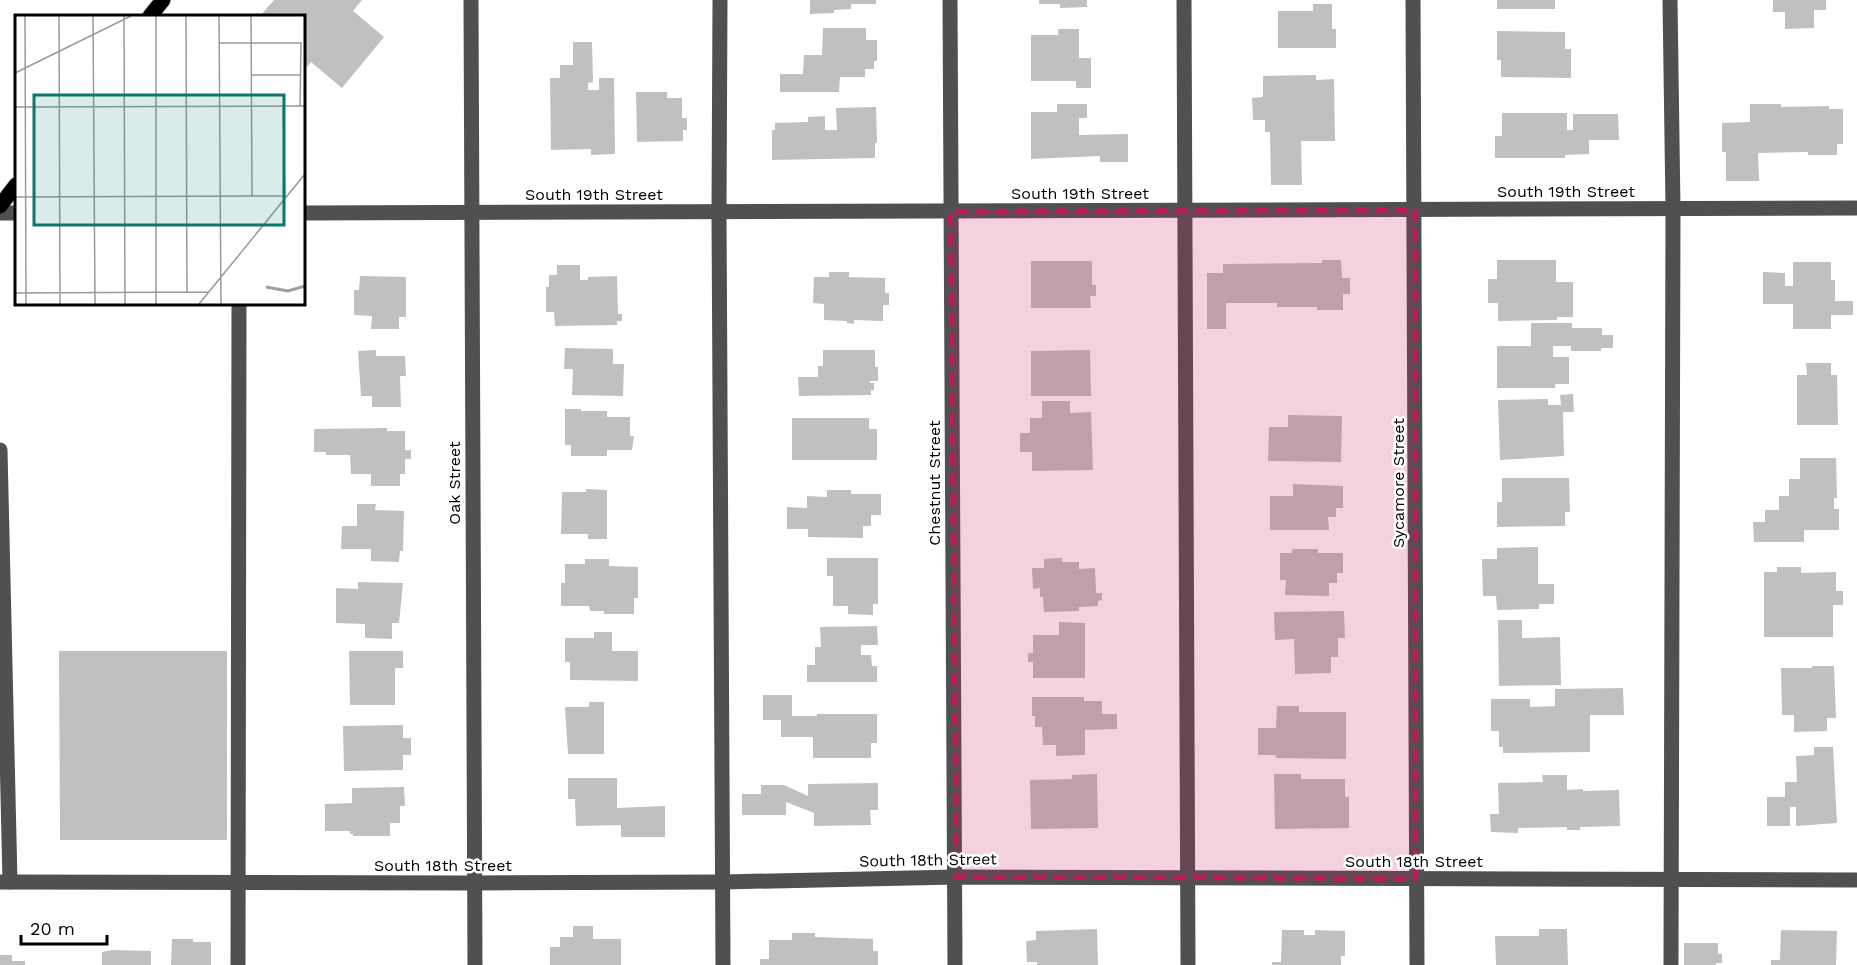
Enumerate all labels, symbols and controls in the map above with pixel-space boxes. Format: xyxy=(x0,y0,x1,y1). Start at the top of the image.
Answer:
inset map xyxy=(15,15,304,304)
street label: South 19th Street xyxy=(1497,182,1635,201)
street label: South 19th Street xyxy=(1011,184,1149,203)
street label: South 19th Street xyxy=(525,185,663,204)
street label: Sycamore Street xyxy=(1389,418,1408,548)
street label: Chestnut Street xyxy=(925,420,944,546)
street label: Oak Street xyxy=(445,441,464,525)
street label: South 18th Street xyxy=(859,849,997,871)
street label: South 18th Street xyxy=(1345,852,1483,871)
street label: South 18th Street xyxy=(374,856,512,875)
scale bar xyxy=(21,908,106,946)
text: 20 m xyxy=(30,918,75,939)

